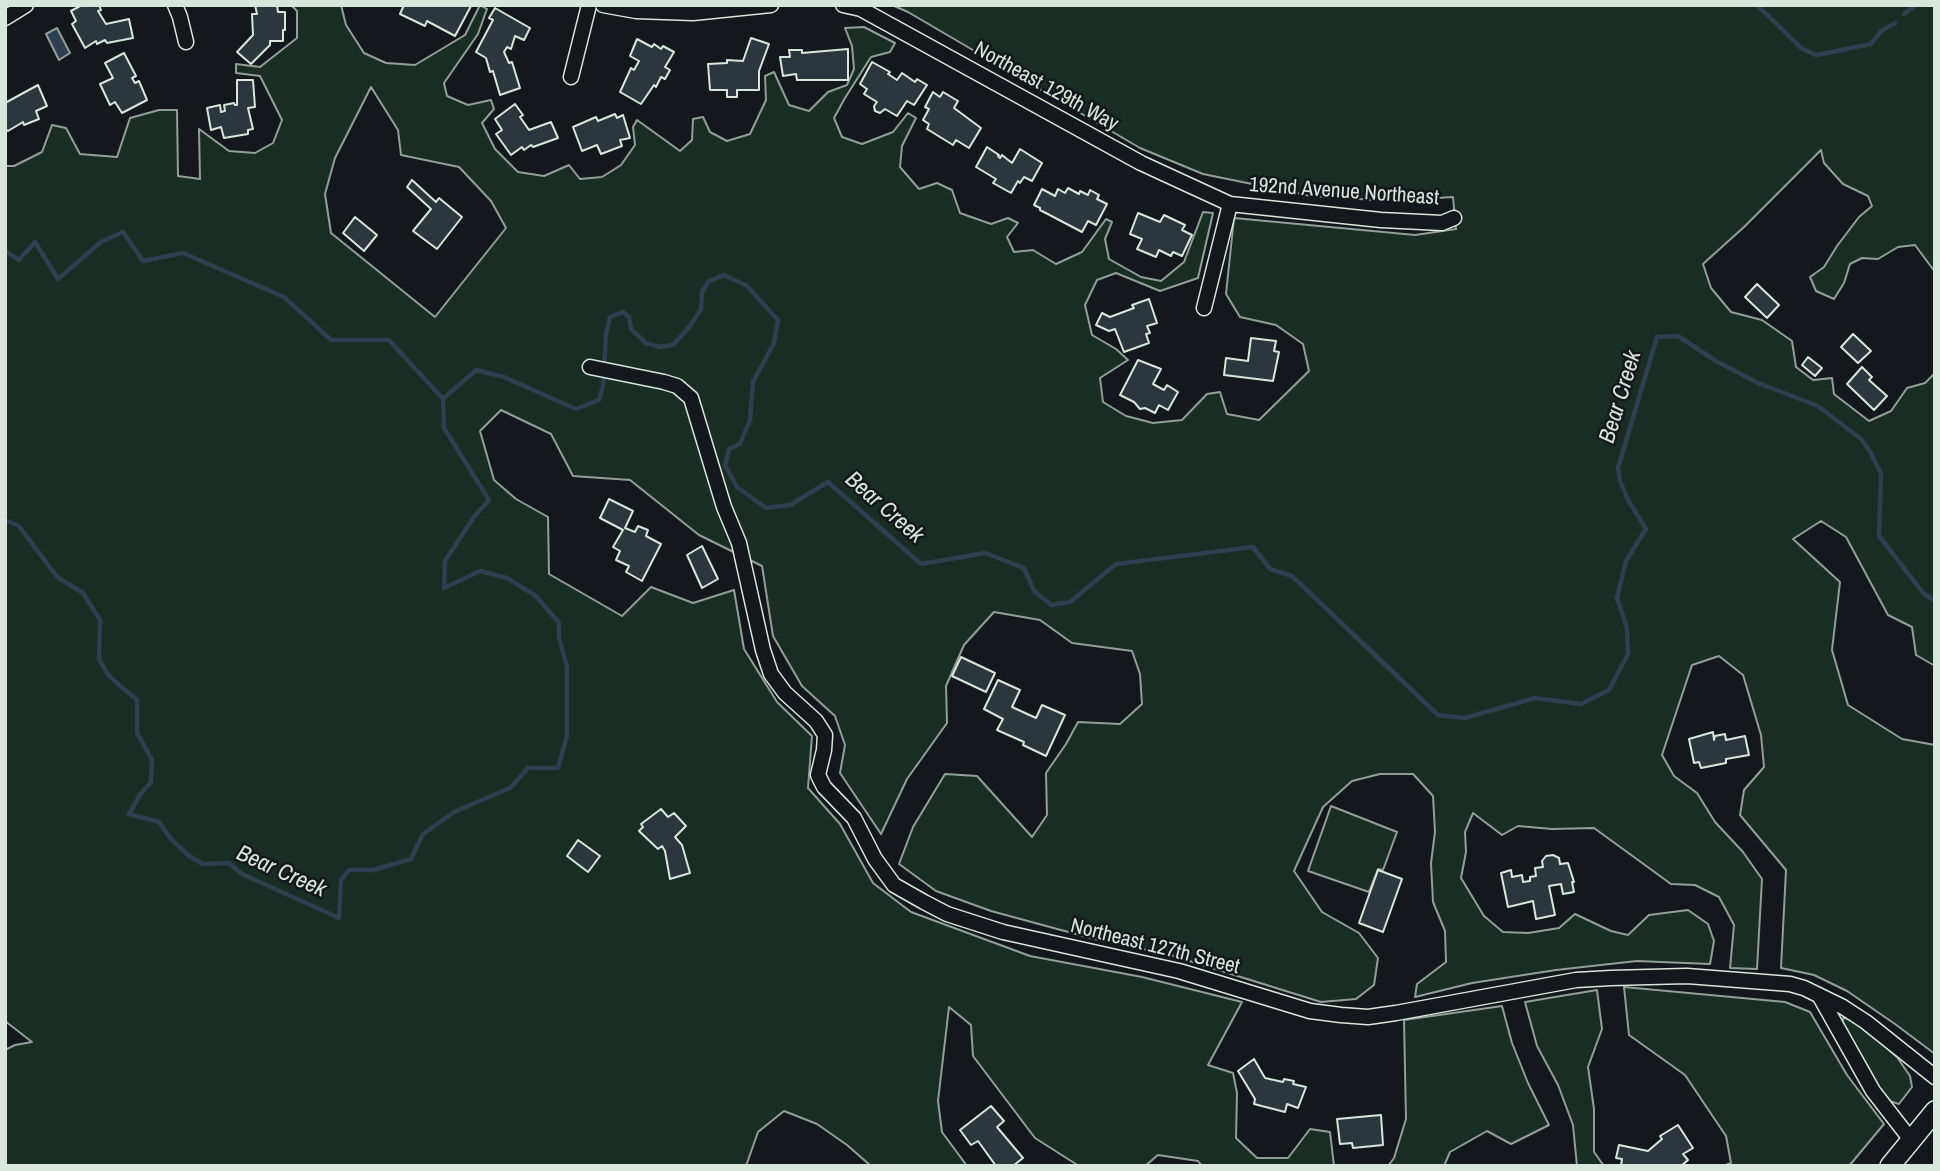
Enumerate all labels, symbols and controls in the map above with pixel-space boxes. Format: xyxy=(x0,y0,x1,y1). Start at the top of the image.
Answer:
street label: Northeast 129th Way xyxy=(969,37,1123,137)
street label: 192nd Avenue Northeast xyxy=(1248,173,1440,211)
water label: Bear Creek xyxy=(1594,347,1648,447)
water label: Bear Creek xyxy=(839,466,929,550)
water label: Bear Creek xyxy=(232,840,330,904)
street label: Northeast 127th Street xyxy=(1068,914,1242,980)

